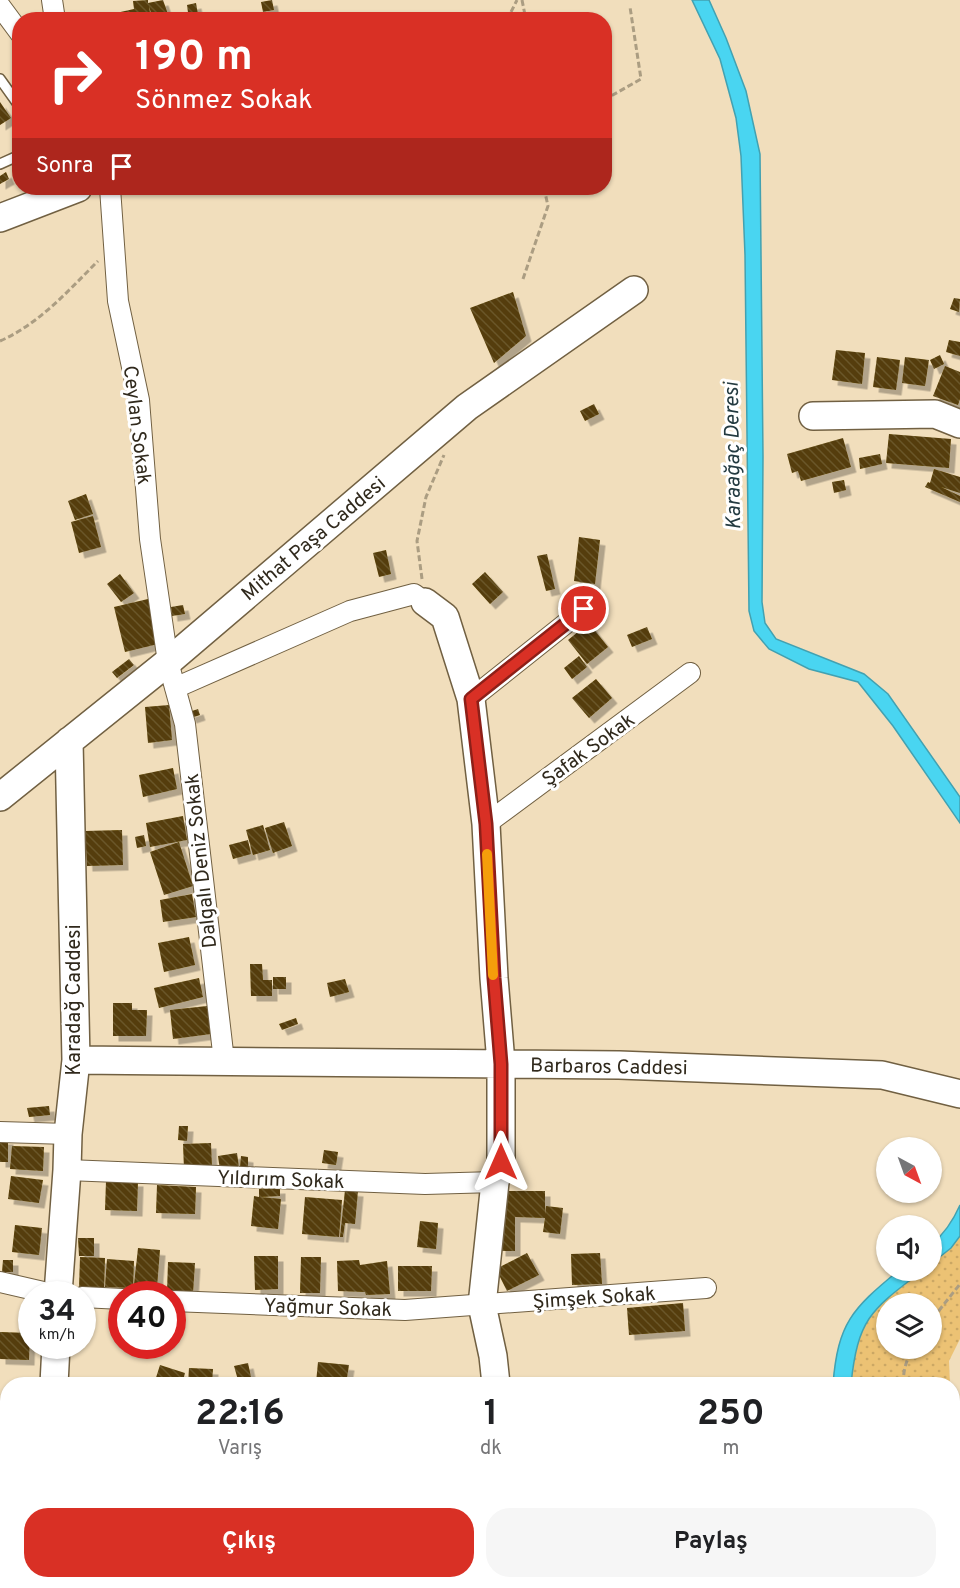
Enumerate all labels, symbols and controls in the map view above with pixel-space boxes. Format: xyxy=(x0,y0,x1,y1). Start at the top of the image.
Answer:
text: 190 m xyxy=(135,32,253,85)
icon: right xyxy=(36,36,114,114)
text: Sönmez Sokak xyxy=(135,84,313,118)
icon: arrive xyxy=(105,150,138,183)
text: Sonra xyxy=(36,153,93,180)
street label: Ceylan Sokak xyxy=(116,364,156,486)
water label: Karaağaç Deresi xyxy=(719,380,748,530)
street label: Mithat Paşa Caddesi xyxy=(237,472,392,608)
pin xyxy=(558,583,609,634)
icon: arrive xyxy=(567,592,600,625)
street label: Şafak Sokak xyxy=(537,708,641,793)
street label: Dalgalı Deniz Sokak xyxy=(180,772,224,949)
street label: Karadağ Caddesi xyxy=(62,924,88,1076)
street label: Barbaros Caddesi xyxy=(530,1054,688,1082)
position arrow xyxy=(469,1130,533,1194)
north arrow xyxy=(876,1137,942,1203)
map controls xyxy=(876,1137,942,1359)
street label: Yıldırım Sokak xyxy=(217,1166,345,1196)
button: sound xyxy=(876,1215,942,1281)
speed limit sign: 40 xyxy=(108,1281,186,1359)
street label: Şimşek Sokak xyxy=(532,1282,657,1316)
button: layers xyxy=(876,1293,942,1359)
text: 34 xyxy=(38,1294,76,1331)
street label: Yağmur Sokak xyxy=(263,1294,393,1324)
text: km/h xyxy=(39,1326,75,1345)
text: 22:16 xyxy=(195,1392,285,1438)
text: 1 xyxy=(484,1392,498,1438)
text: 250 xyxy=(697,1392,765,1438)
text: Varış xyxy=(218,1436,262,1462)
text: dk xyxy=(480,1436,502,1462)
text: m xyxy=(722,1436,739,1462)
button: Çıkış xyxy=(24,1508,474,1577)
button: Paylaş xyxy=(486,1508,936,1577)

